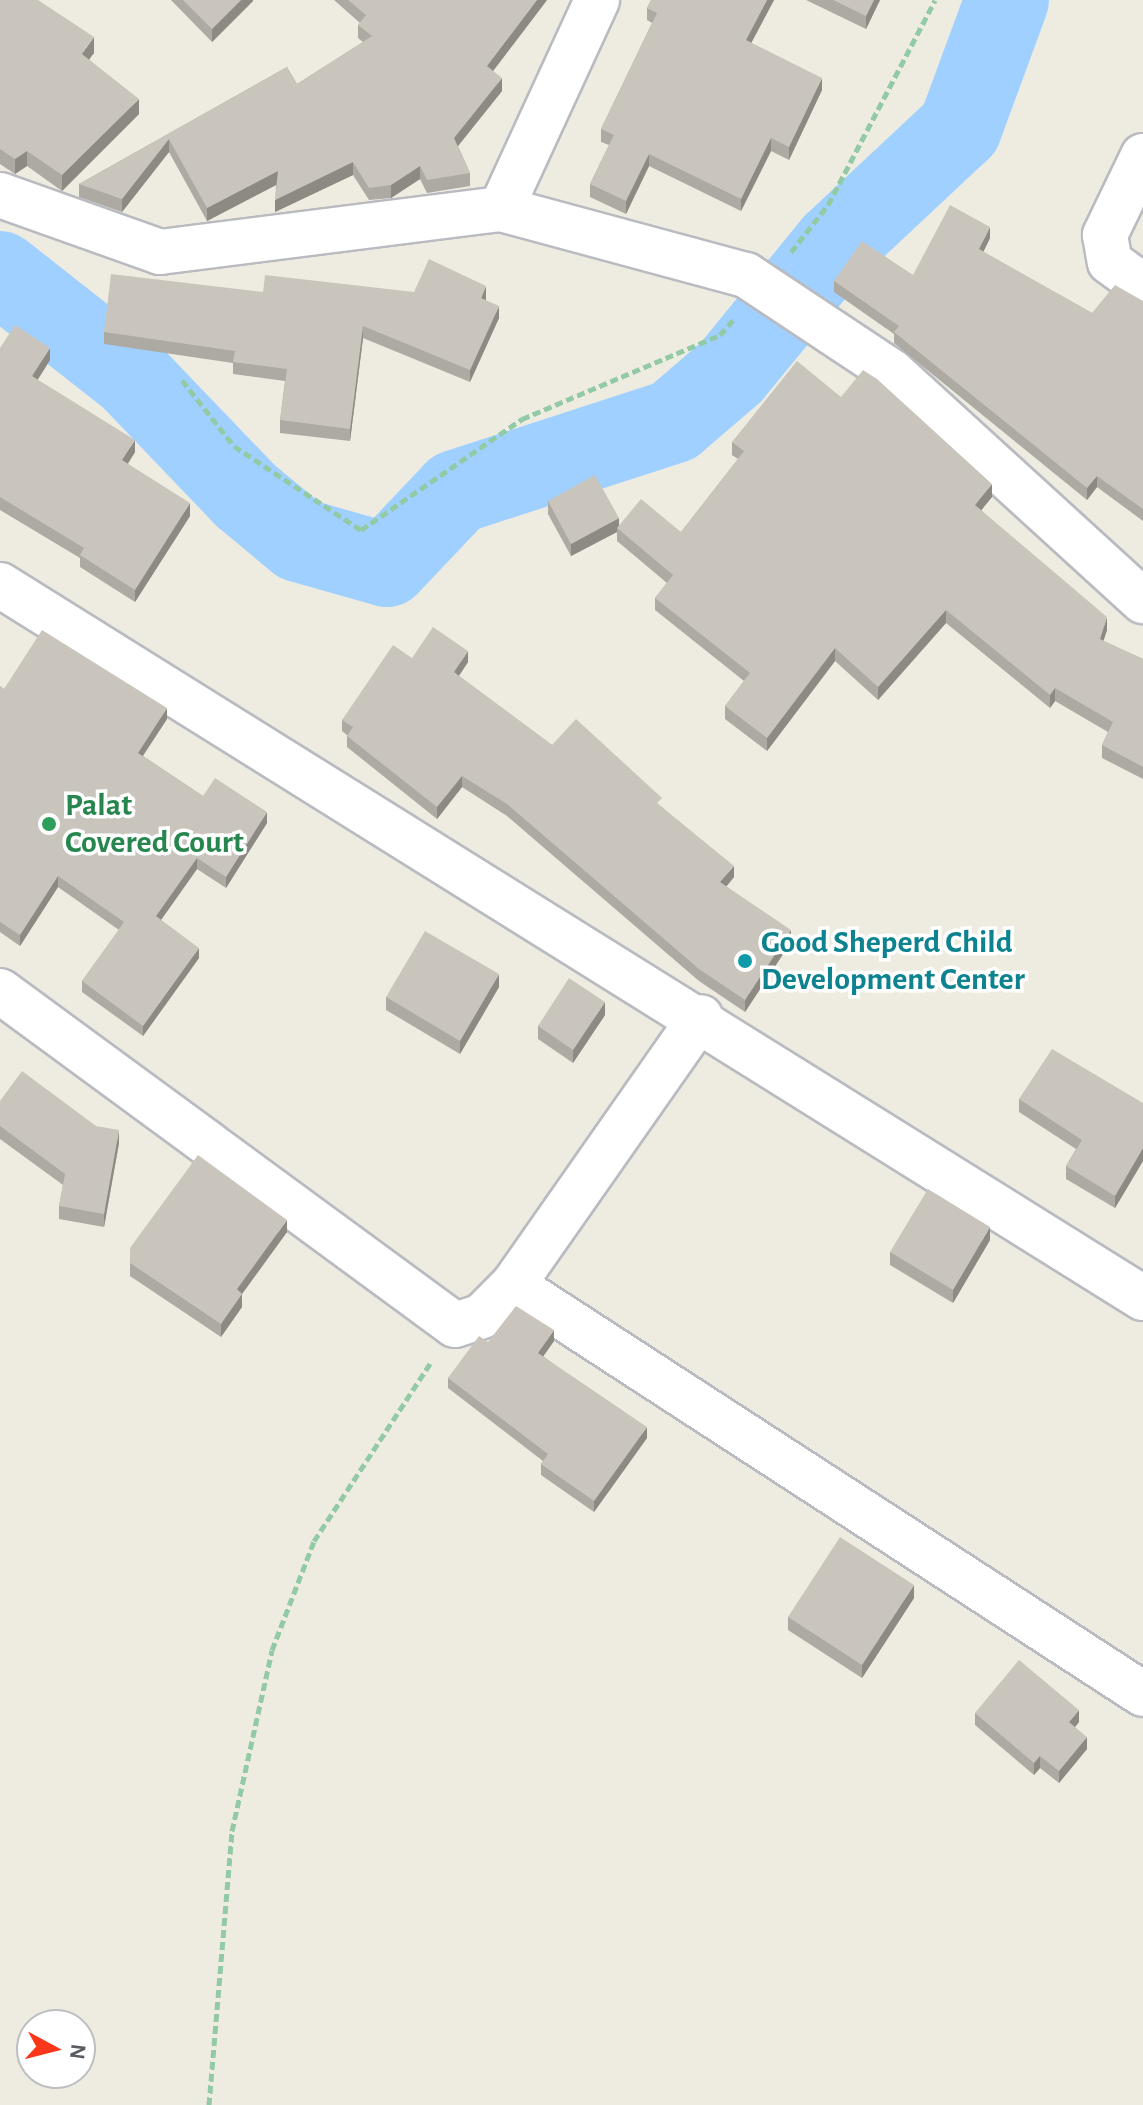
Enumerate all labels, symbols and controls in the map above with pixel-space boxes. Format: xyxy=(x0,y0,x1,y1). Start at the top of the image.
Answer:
place label: Palat Covered Court xyxy=(65,787,244,862)
marker: Palat Covered Court xyxy=(40,815,58,833)
place label: Good Sheperd Child Development Center xyxy=(761,924,1025,999)
marker: Good Sheperd Child Development Center xyxy=(736,952,754,970)
north arrow xyxy=(16,2009,96,2089)
text: N xyxy=(66,2043,90,2061)

